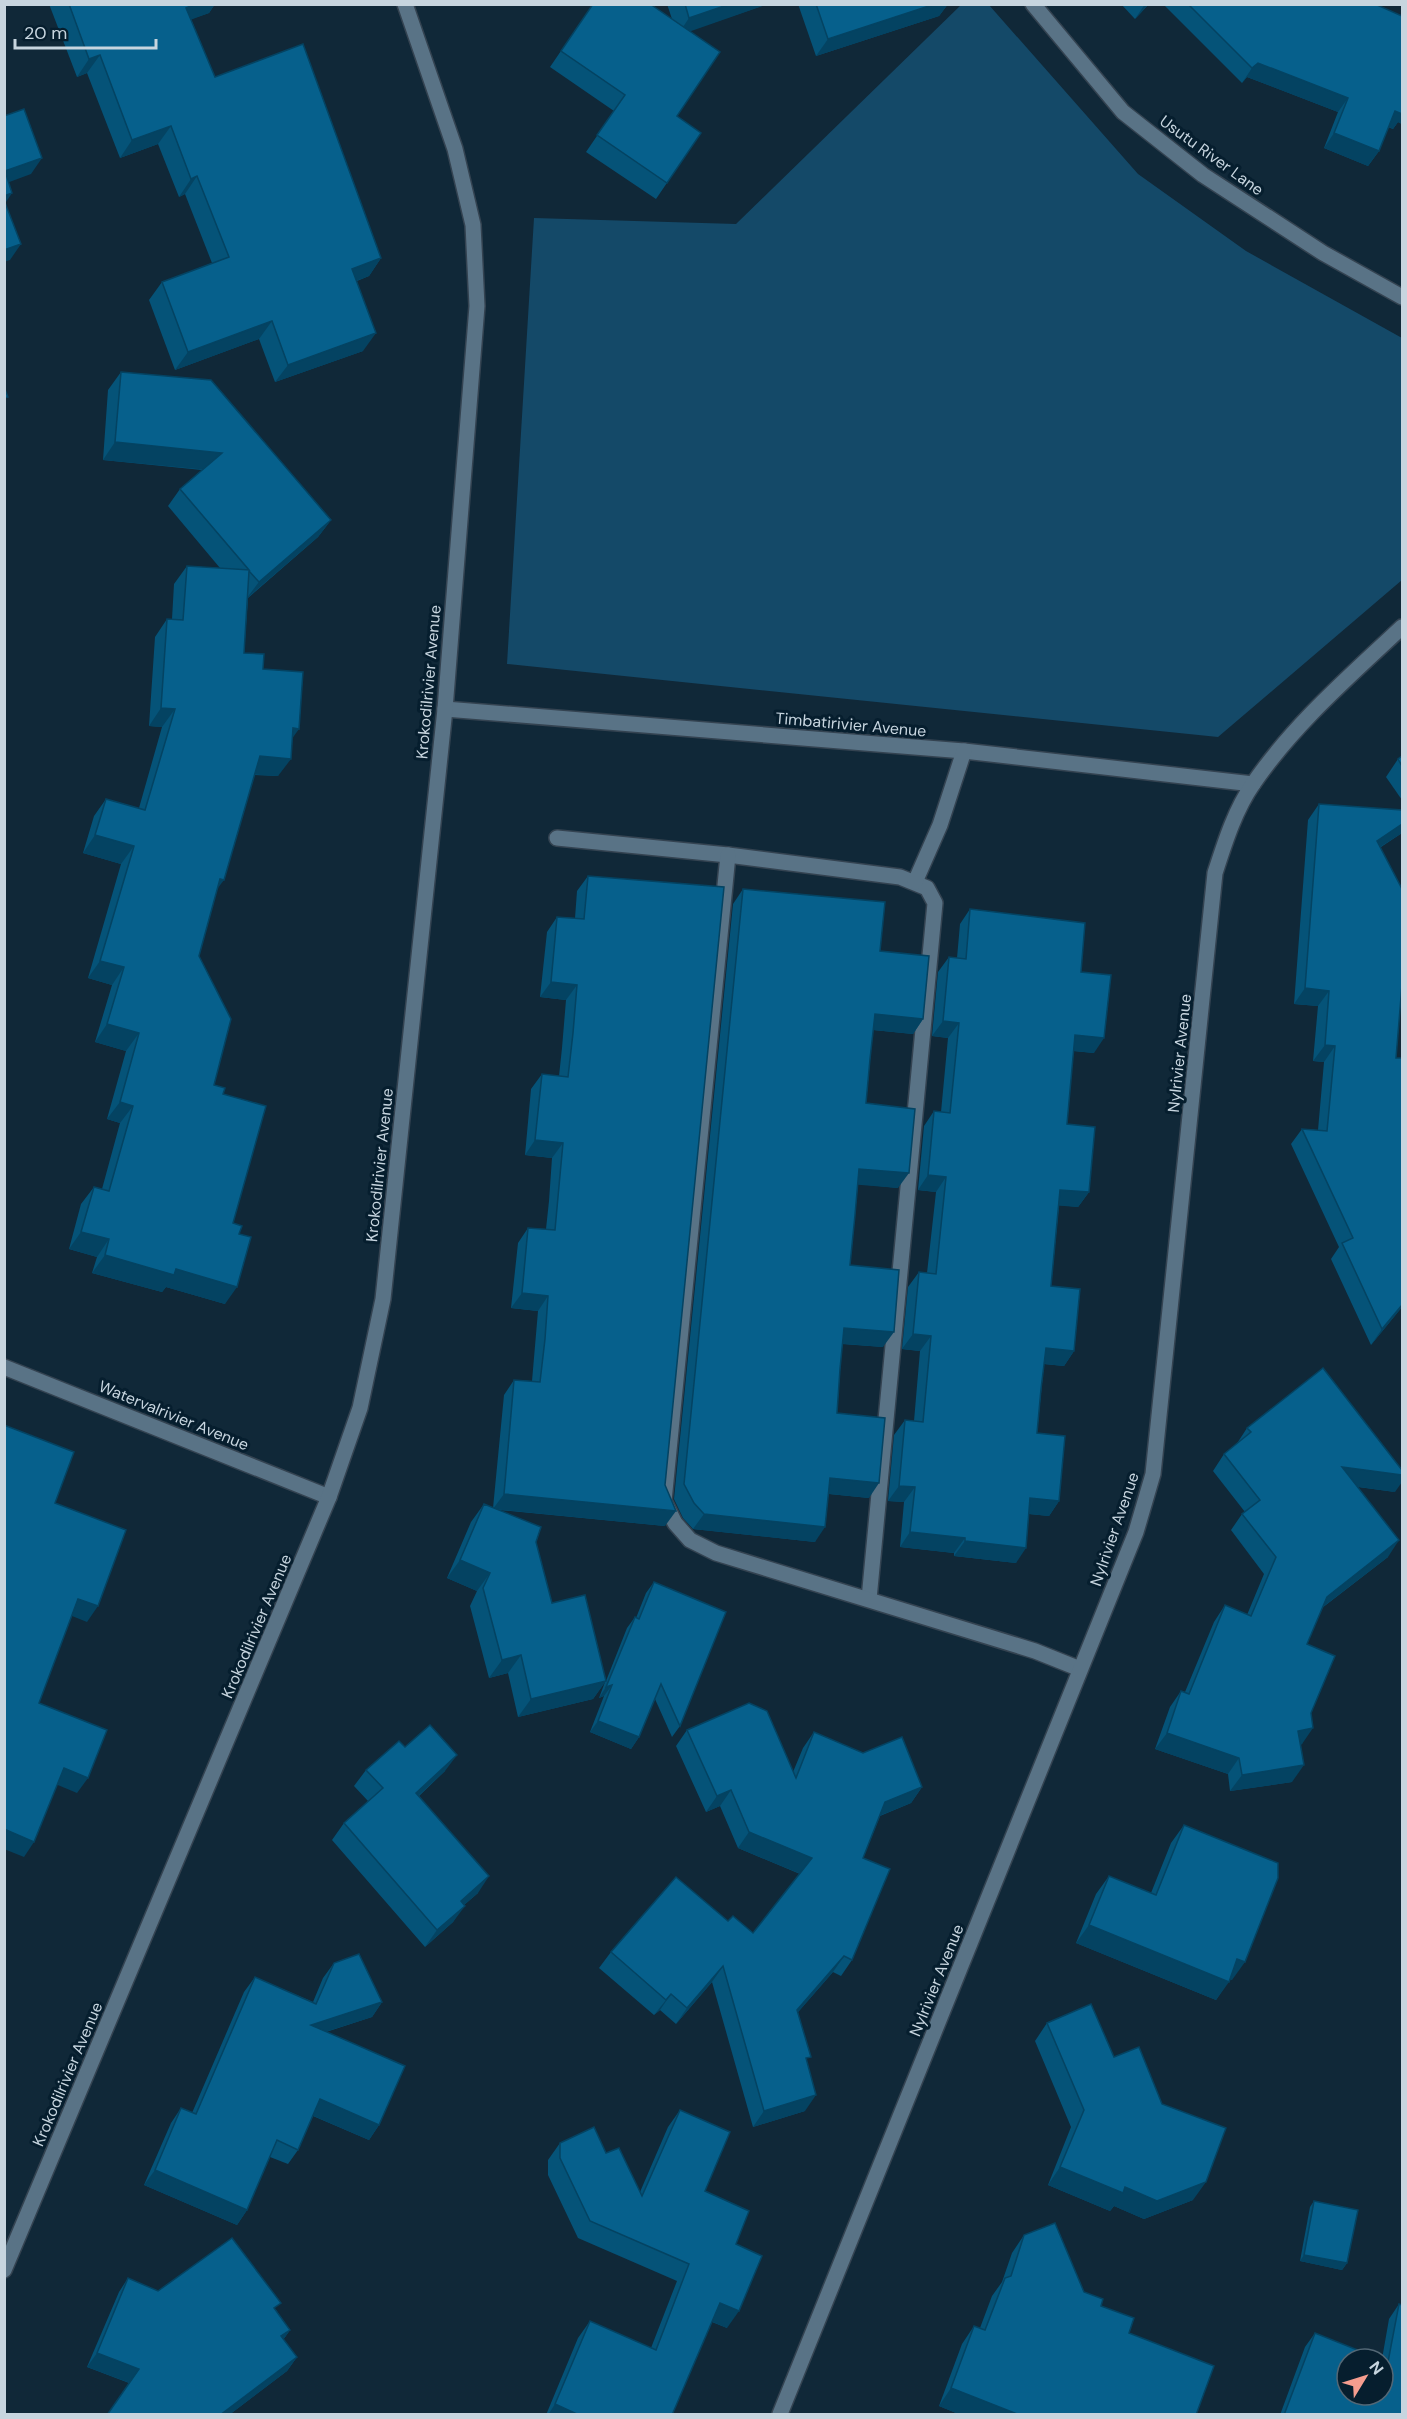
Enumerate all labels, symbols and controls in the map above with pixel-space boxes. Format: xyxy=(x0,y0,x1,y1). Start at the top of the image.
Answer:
scale bar xyxy=(15,12,156,50)
text: 20 m xyxy=(24,21,67,45)
street label: Usutu River Lane xyxy=(1156,111,1268,200)
street label: Krokodilrivier Avenue xyxy=(411,604,446,760)
street label: Timbatirivier Avenue xyxy=(775,707,927,742)
street label: Nylrivier Avenue xyxy=(1163,993,1196,1113)
street label: Krokodilrivier Avenue xyxy=(361,1087,398,1243)
street label: Watervalrivier Avenue xyxy=(96,1376,252,1455)
street label: Nylrivier Avenue xyxy=(1085,1469,1144,1589)
street label: Krokodilrivier Avenue xyxy=(217,1551,296,1701)
street label: Nylrivier Avenue xyxy=(904,1921,969,2039)
street label: Krokodilrivier Avenue xyxy=(28,1999,107,2149)
north arrow xyxy=(1335,2347,1395,2407)
text: N xyxy=(1365,2357,1388,2379)

